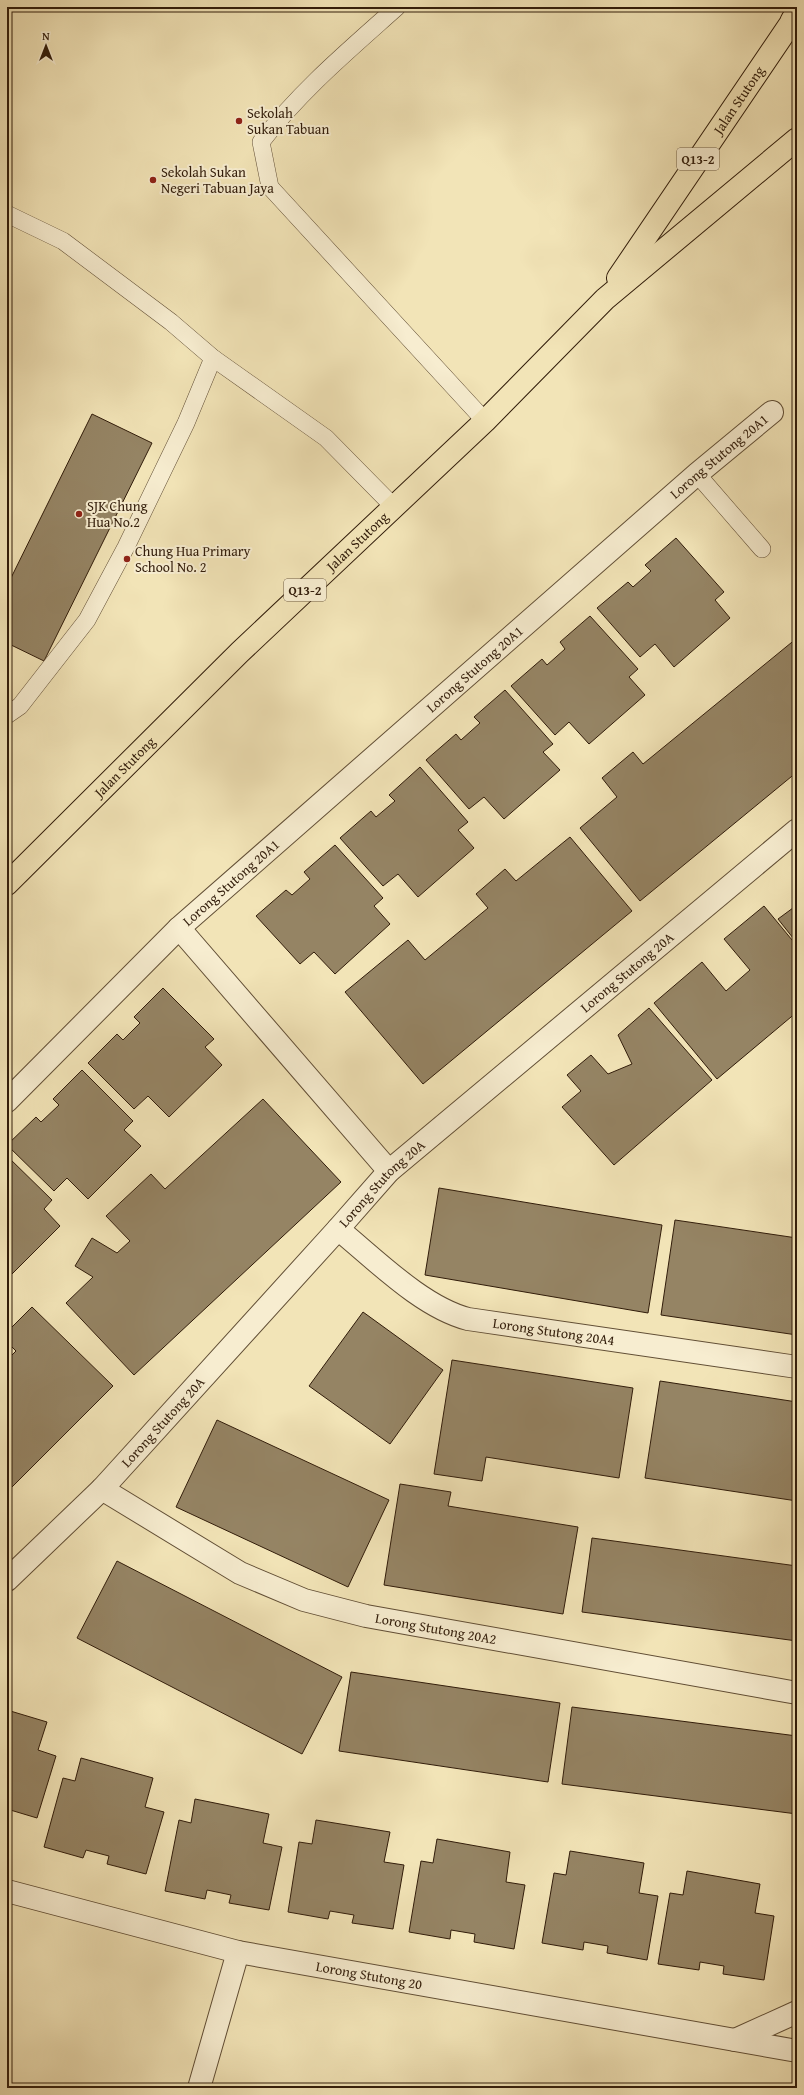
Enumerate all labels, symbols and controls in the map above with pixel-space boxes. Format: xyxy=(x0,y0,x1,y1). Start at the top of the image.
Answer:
north arrow xyxy=(26,26,66,66)
text: N xyxy=(42,28,50,44)
street label: Jalan Stutong xyxy=(707,62,769,140)
place label: Sekolah Sukan Tabuan xyxy=(247,103,329,139)
marker: Sekolah Sukan Tabuan xyxy=(234,116,244,126)
road number: Q13-2 xyxy=(677,148,719,170)
place label: Sekolah Sukan Negeri Tabuan Jaya xyxy=(161,162,274,198)
marker: Sekolah Sukan Negeri Tabuan Jaya xyxy=(148,175,158,185)
street label: Lorong Stutong 20A1 xyxy=(665,409,772,503)
place label: SJK Chung Hua No.2 xyxy=(87,496,148,532)
street label: Jalan Stutong xyxy=(320,507,393,577)
marker: SJK Chung Hua No.2 xyxy=(74,509,84,519)
place label: Chung Hua Primary School No. 2 xyxy=(135,541,251,577)
marker: Chung Hua Primary School No. 2 xyxy=(122,554,132,564)
road number: Q13-2 xyxy=(284,579,326,601)
street label: Lorong Stutong 20A1 xyxy=(422,621,527,717)
street label: Jalan Stutong xyxy=(88,732,160,803)
street label: Lorong Stutong 20A1 xyxy=(178,834,284,930)
street label: Lorong Stutong 20A xyxy=(576,927,678,1017)
street label: Lorong Stutong 20A xyxy=(334,1135,430,1232)
street label: Lorong Stutong 20A4 xyxy=(492,1313,616,1350)
street label: Lorong Stutong 20A xyxy=(116,1372,210,1472)
street label: Lorong Stutong 20A2 xyxy=(374,1608,498,1649)
street label: Lorong Stutong 20 xyxy=(314,1956,424,1994)

